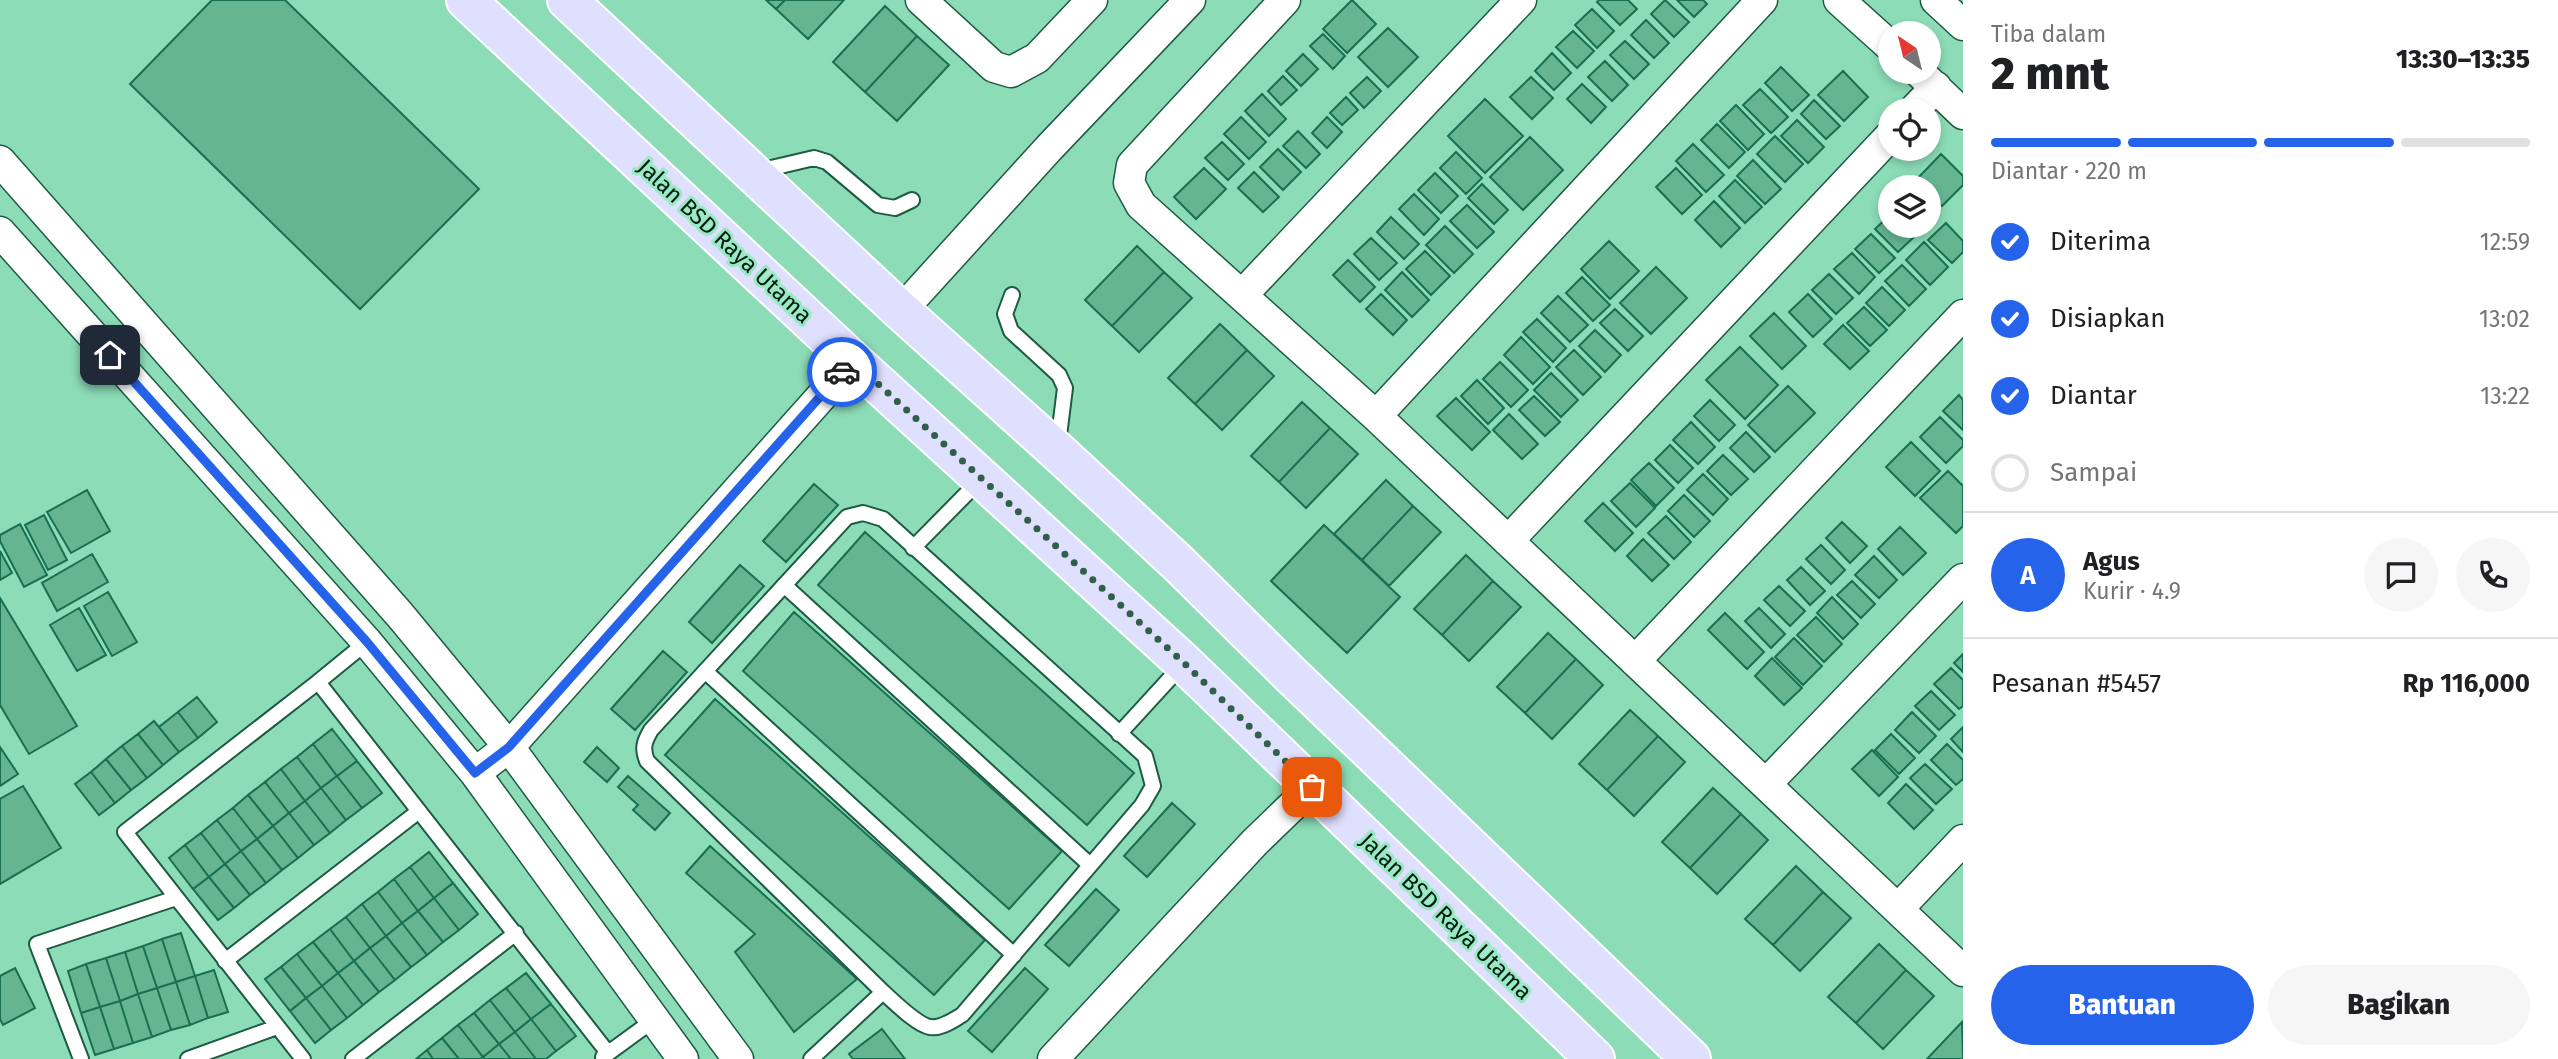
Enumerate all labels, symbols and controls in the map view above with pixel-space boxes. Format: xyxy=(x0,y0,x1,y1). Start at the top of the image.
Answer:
text: Tiba dalam xyxy=(1991,20,2106,48)
north arrow xyxy=(1878,21,1941,84)
map controls xyxy=(1878,21,1941,238)
text: 13:30–13:35 xyxy=(2396,44,2530,75)
text: 2 mnt xyxy=(1991,46,2109,101)
button: locate xyxy=(1878,98,1941,161)
street label: Jalan BSD Raya Utama xyxy=(632,153,818,329)
text: Diantar · 220 m xyxy=(1991,157,2147,185)
button: layers xyxy=(1878,175,1941,238)
icon: check xyxy=(1991,223,2029,261)
text: Diterima xyxy=(2050,226,2151,257)
text: 12:59 xyxy=(2480,228,2530,256)
icon: check xyxy=(1991,300,2029,338)
text: Disiapkan xyxy=(2050,303,2165,334)
text: 13:02 xyxy=(2479,305,2530,333)
pin xyxy=(80,325,140,385)
icon: home xyxy=(91,336,129,374)
courier xyxy=(807,337,877,407)
icon: car xyxy=(823,353,861,391)
icon: check xyxy=(1991,377,2029,415)
text: Diantar xyxy=(2050,380,2137,411)
text: 13:22 xyxy=(2480,382,2530,410)
text: Sampai xyxy=(2050,457,2137,488)
button: chat xyxy=(2364,538,2438,612)
button: phone xyxy=(2456,538,2530,612)
text: Agus xyxy=(2083,546,2140,577)
text: A xyxy=(2020,560,2036,591)
text: Kurir · 4.9 xyxy=(2083,577,2181,605)
text: Pesanan #5457 xyxy=(1991,668,2161,699)
text: Rp 116,000 xyxy=(2402,668,2530,699)
pin xyxy=(1282,757,1342,817)
icon: bag xyxy=(1293,768,1331,806)
street label: Jalan BSD Raya Utama xyxy=(1354,827,1538,1005)
button: Bantuan xyxy=(1991,965,2254,1045)
button: Bagikan xyxy=(2268,965,2530,1045)

